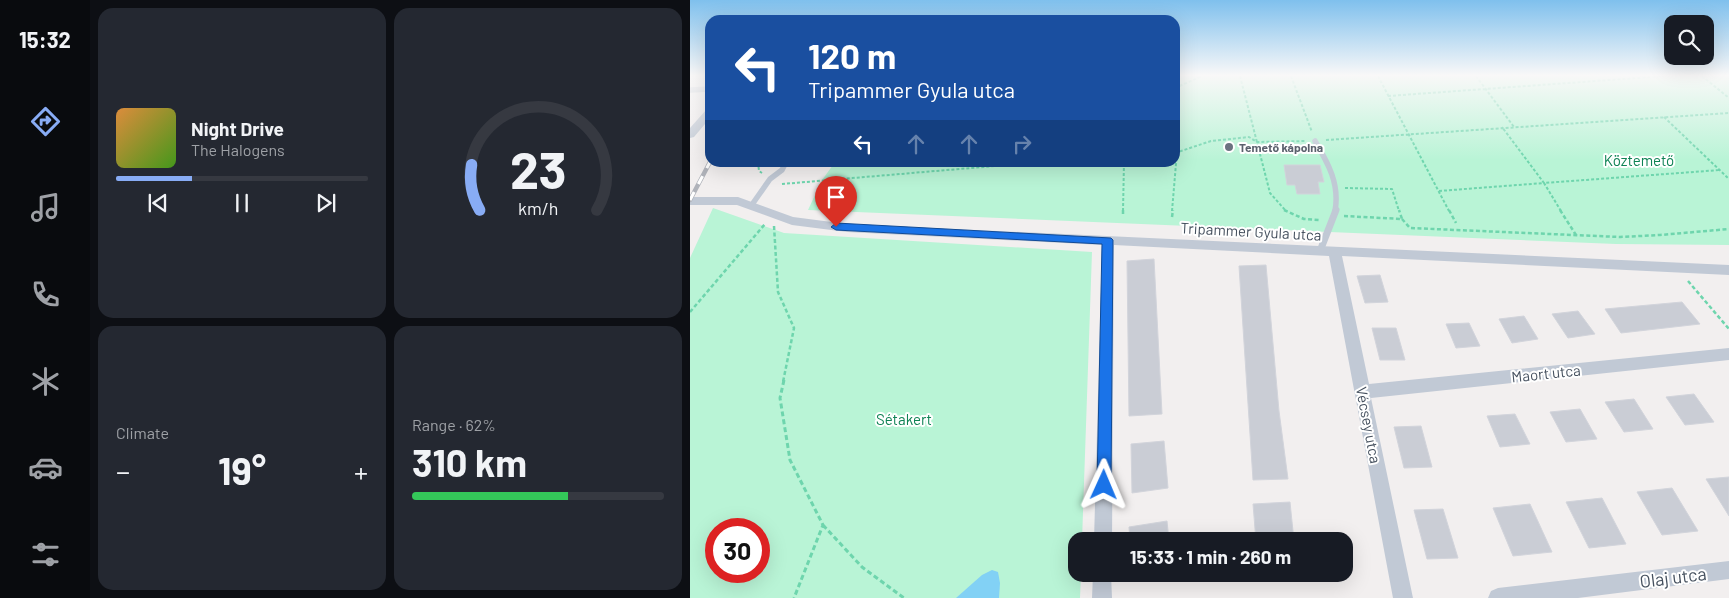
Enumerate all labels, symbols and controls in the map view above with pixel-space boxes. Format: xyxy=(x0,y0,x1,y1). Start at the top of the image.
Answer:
map controls xyxy=(1664,15,1714,65)
button: search xyxy=(1664,15,1714,65)
text: 15:32 xyxy=(19,26,71,52)
text: 120 m xyxy=(808,34,896,76)
icon: left xyxy=(725,35,790,100)
text: Tripammer Gyula utca xyxy=(808,76,1015,102)
icon: directions xyxy=(28,104,63,139)
text: Night Drive xyxy=(191,117,284,140)
icon: left xyxy=(849,130,877,158)
icon: ahead xyxy=(902,130,930,158)
icon: ahead xyxy=(955,130,983,158)
icon: right xyxy=(1008,130,1036,158)
text: 23 xyxy=(510,137,566,199)
text: The Halogens xyxy=(191,140,285,159)
place label: Temető kápolna xyxy=(1239,140,1323,154)
marker: Temető kápolna xyxy=(1223,141,1235,153)
park label: Köztemető xyxy=(1604,151,1674,169)
pin xyxy=(815,176,857,227)
icon: arrive xyxy=(822,183,850,211)
icon: previous xyxy=(144,189,172,217)
icon: pause xyxy=(228,189,256,217)
icon: next xyxy=(312,189,340,217)
icon: music xyxy=(28,190,63,225)
text: km/h xyxy=(518,197,558,219)
street label: Tripammer Gyula utca xyxy=(1180,218,1322,244)
icon: phone xyxy=(28,277,63,312)
street label: Maort utca xyxy=(1511,360,1581,386)
icon: climate xyxy=(28,364,63,399)
street label: Vécsey utca xyxy=(1353,385,1385,465)
park label: Sétakert xyxy=(876,410,932,428)
text: Range · 62% xyxy=(412,415,496,434)
text: Climate xyxy=(116,423,169,442)
text: 310 km xyxy=(412,439,527,485)
text: 19° xyxy=(218,447,266,493)
icon: car xyxy=(28,450,63,485)
text: − xyxy=(116,454,130,488)
text: + xyxy=(354,454,368,488)
position arrow xyxy=(1077,458,1129,510)
speed limit sign: 30 xyxy=(705,518,770,583)
icon: filters xyxy=(28,537,63,572)
text: 15:33 · 1 min · 260 m xyxy=(1130,545,1291,568)
street label: Olaj utca xyxy=(1638,562,1708,592)

